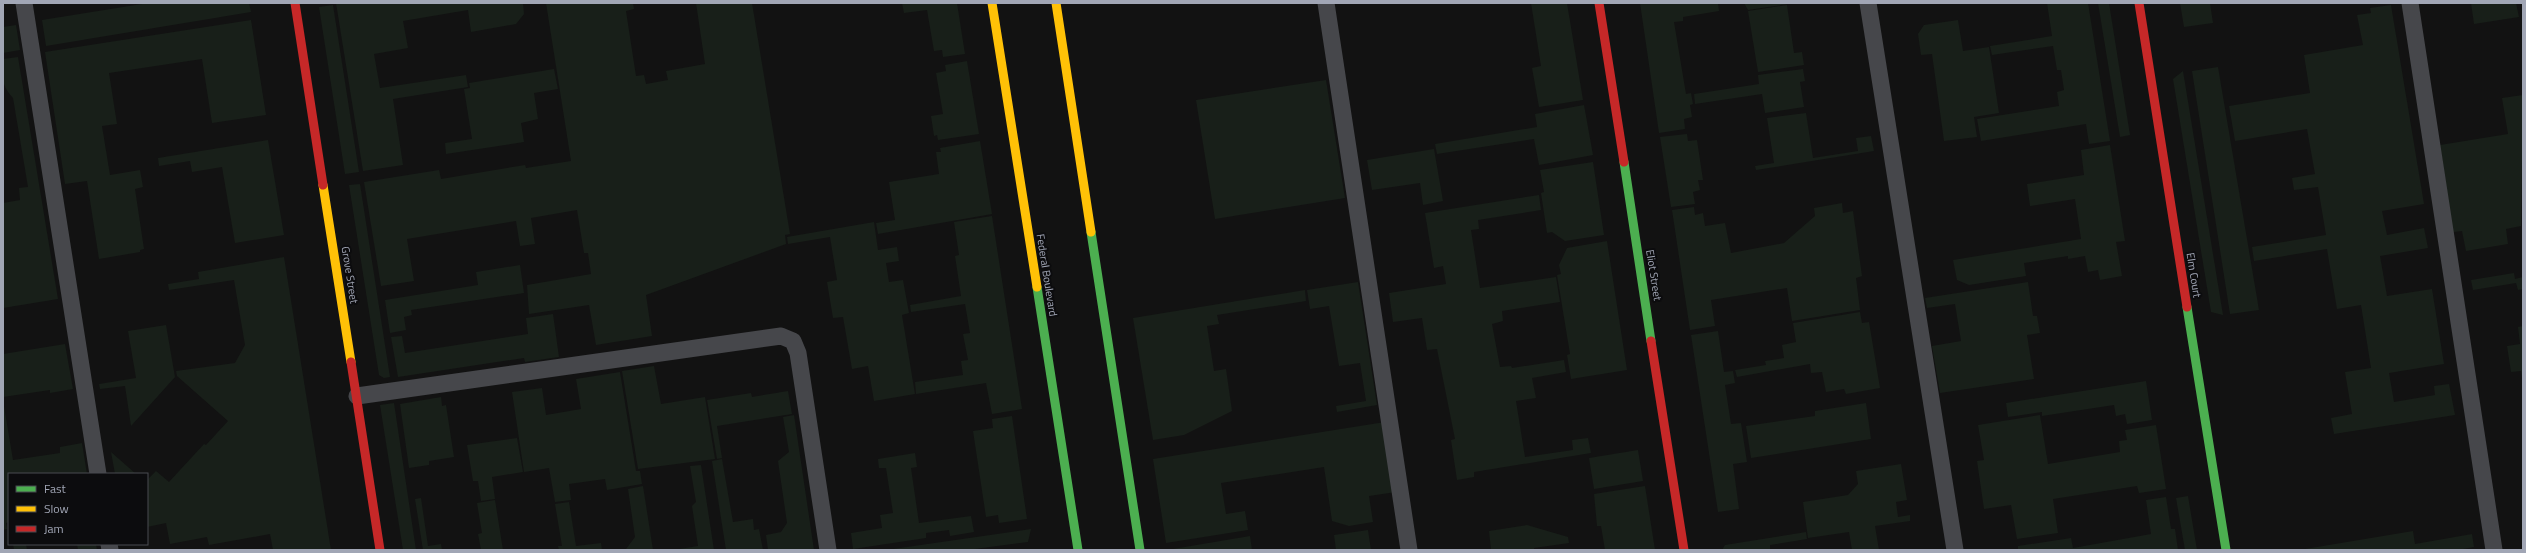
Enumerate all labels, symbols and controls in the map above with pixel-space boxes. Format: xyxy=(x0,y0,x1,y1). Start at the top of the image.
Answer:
street label: Federal Boulevard xyxy=(1033,233,1061,318)
street label: Grove Street xyxy=(338,245,362,305)
street label: Eliot Street xyxy=(1642,248,1666,302)
street label: Elm Court xyxy=(2183,251,2205,299)
legend xyxy=(8,473,148,545)
text: Fast xyxy=(44,479,67,498)
text: Slow xyxy=(44,499,69,518)
text: Jam xyxy=(44,519,64,538)

